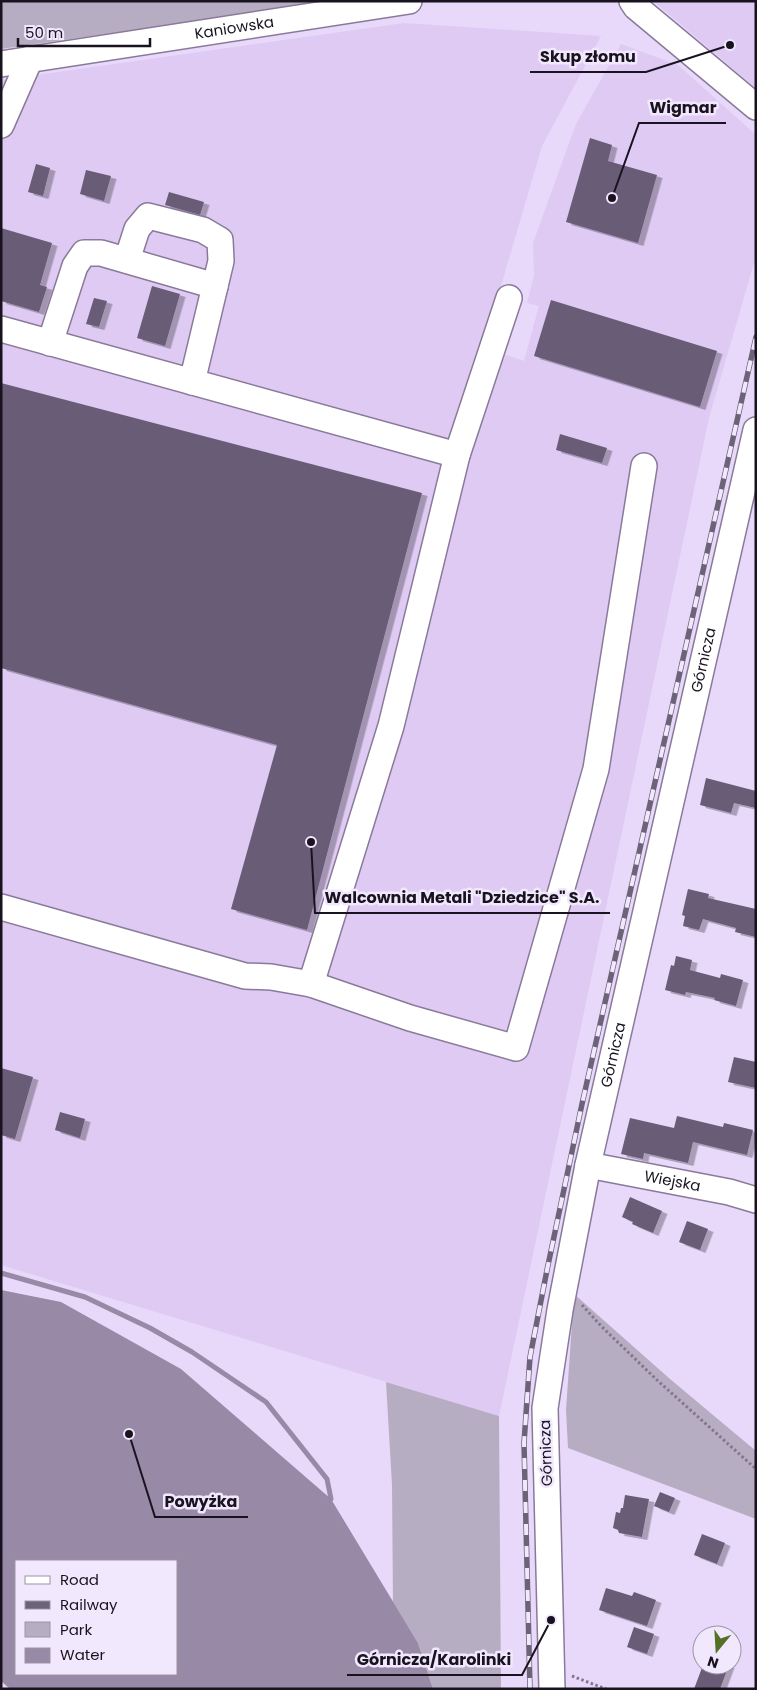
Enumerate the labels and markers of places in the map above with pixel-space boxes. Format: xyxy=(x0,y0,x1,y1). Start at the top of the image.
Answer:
callout: Skup złomu xyxy=(530,41,646,72)
callout: Wigmar xyxy=(639,92,726,123)
callout: Walcownia Metali "Dziedzice" S.A. xyxy=(315,882,610,913)
callout: Powyżka xyxy=(155,1486,248,1517)
callout: Górnicza/Karolinki xyxy=(347,1644,522,1675)

